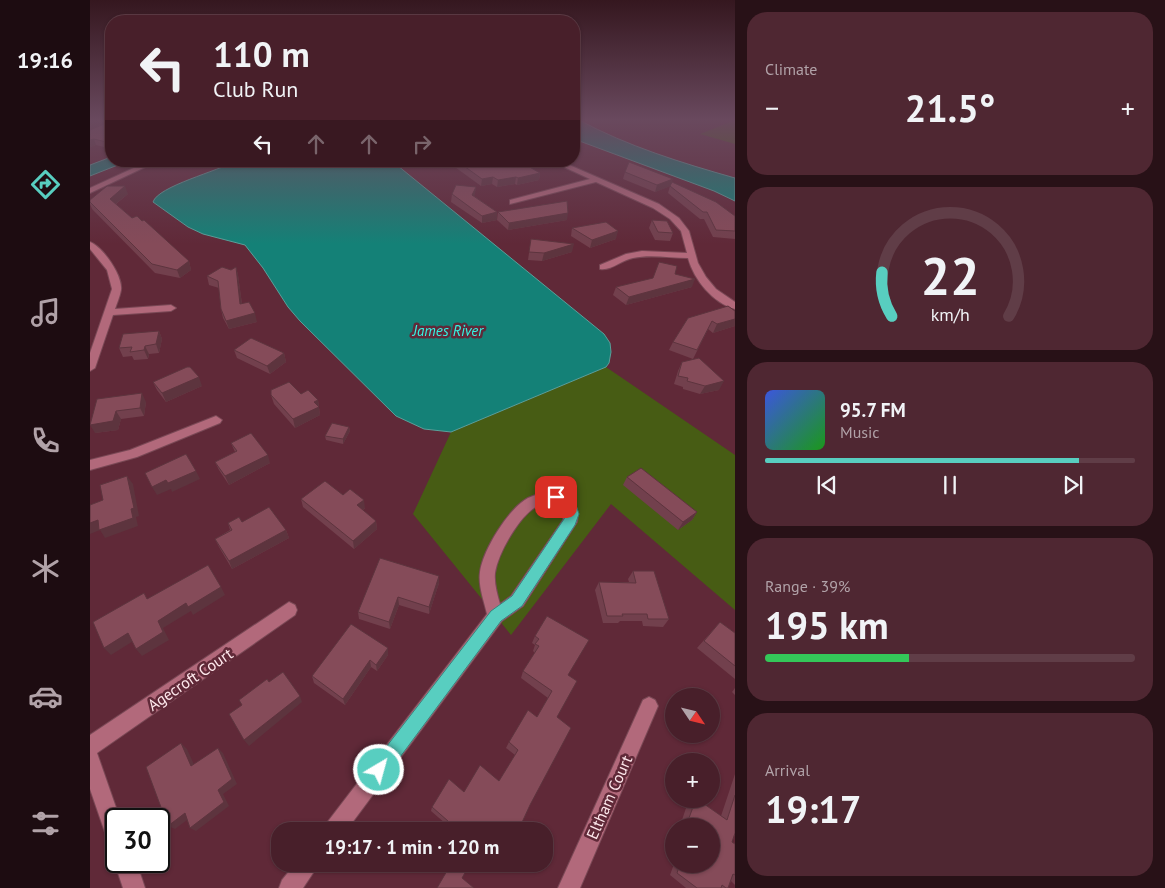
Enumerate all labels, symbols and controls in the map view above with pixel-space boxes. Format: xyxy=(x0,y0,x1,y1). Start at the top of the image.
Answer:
text: 110 m xyxy=(213,31,310,77)
icon: left xyxy=(130,35,195,100)
text: 19:16 xyxy=(17,46,73,74)
text: Climate xyxy=(765,59,817,79)
text: Club Run xyxy=(213,75,298,103)
text: 21.5° xyxy=(905,83,995,132)
text: − xyxy=(765,89,779,126)
text: + xyxy=(1121,89,1135,126)
icon: left xyxy=(249,130,277,158)
icon: ahead xyxy=(302,130,330,158)
icon: ahead xyxy=(355,130,383,158)
icon: right xyxy=(408,130,436,158)
icon: directions xyxy=(28,167,63,202)
text: 22 xyxy=(921,242,979,309)
icon: music xyxy=(28,295,63,330)
text: km/h xyxy=(930,303,970,326)
water label: James River xyxy=(412,321,484,340)
text: 95.7 FM xyxy=(840,398,906,422)
text: Music xyxy=(840,422,880,442)
icon: phone xyxy=(28,423,63,458)
icon: previous xyxy=(813,471,841,499)
icon: pause xyxy=(936,471,964,499)
icon: next xyxy=(1059,471,1087,499)
pin xyxy=(535,476,577,518)
icon: arrive xyxy=(542,483,570,511)
icon: climate xyxy=(28,551,63,586)
text: Range · 39% xyxy=(765,576,850,596)
text: 195 km xyxy=(765,600,889,649)
street label: Agecroft Court xyxy=(144,643,237,715)
icon: car xyxy=(28,679,63,714)
north arrow xyxy=(665,688,720,742)
map controls xyxy=(665,688,720,873)
position arrow xyxy=(352,743,404,795)
street label: Eltham Court xyxy=(582,751,637,842)
button: + xyxy=(665,753,720,808)
text: Arrival xyxy=(765,760,810,780)
text: 19:17 xyxy=(765,784,861,833)
icon: filters xyxy=(28,806,63,841)
speed limit sign: 30 xyxy=(105,808,170,873)
button: − xyxy=(665,818,720,873)
text: 19:17 · 1 min · 120 m xyxy=(325,835,499,859)

